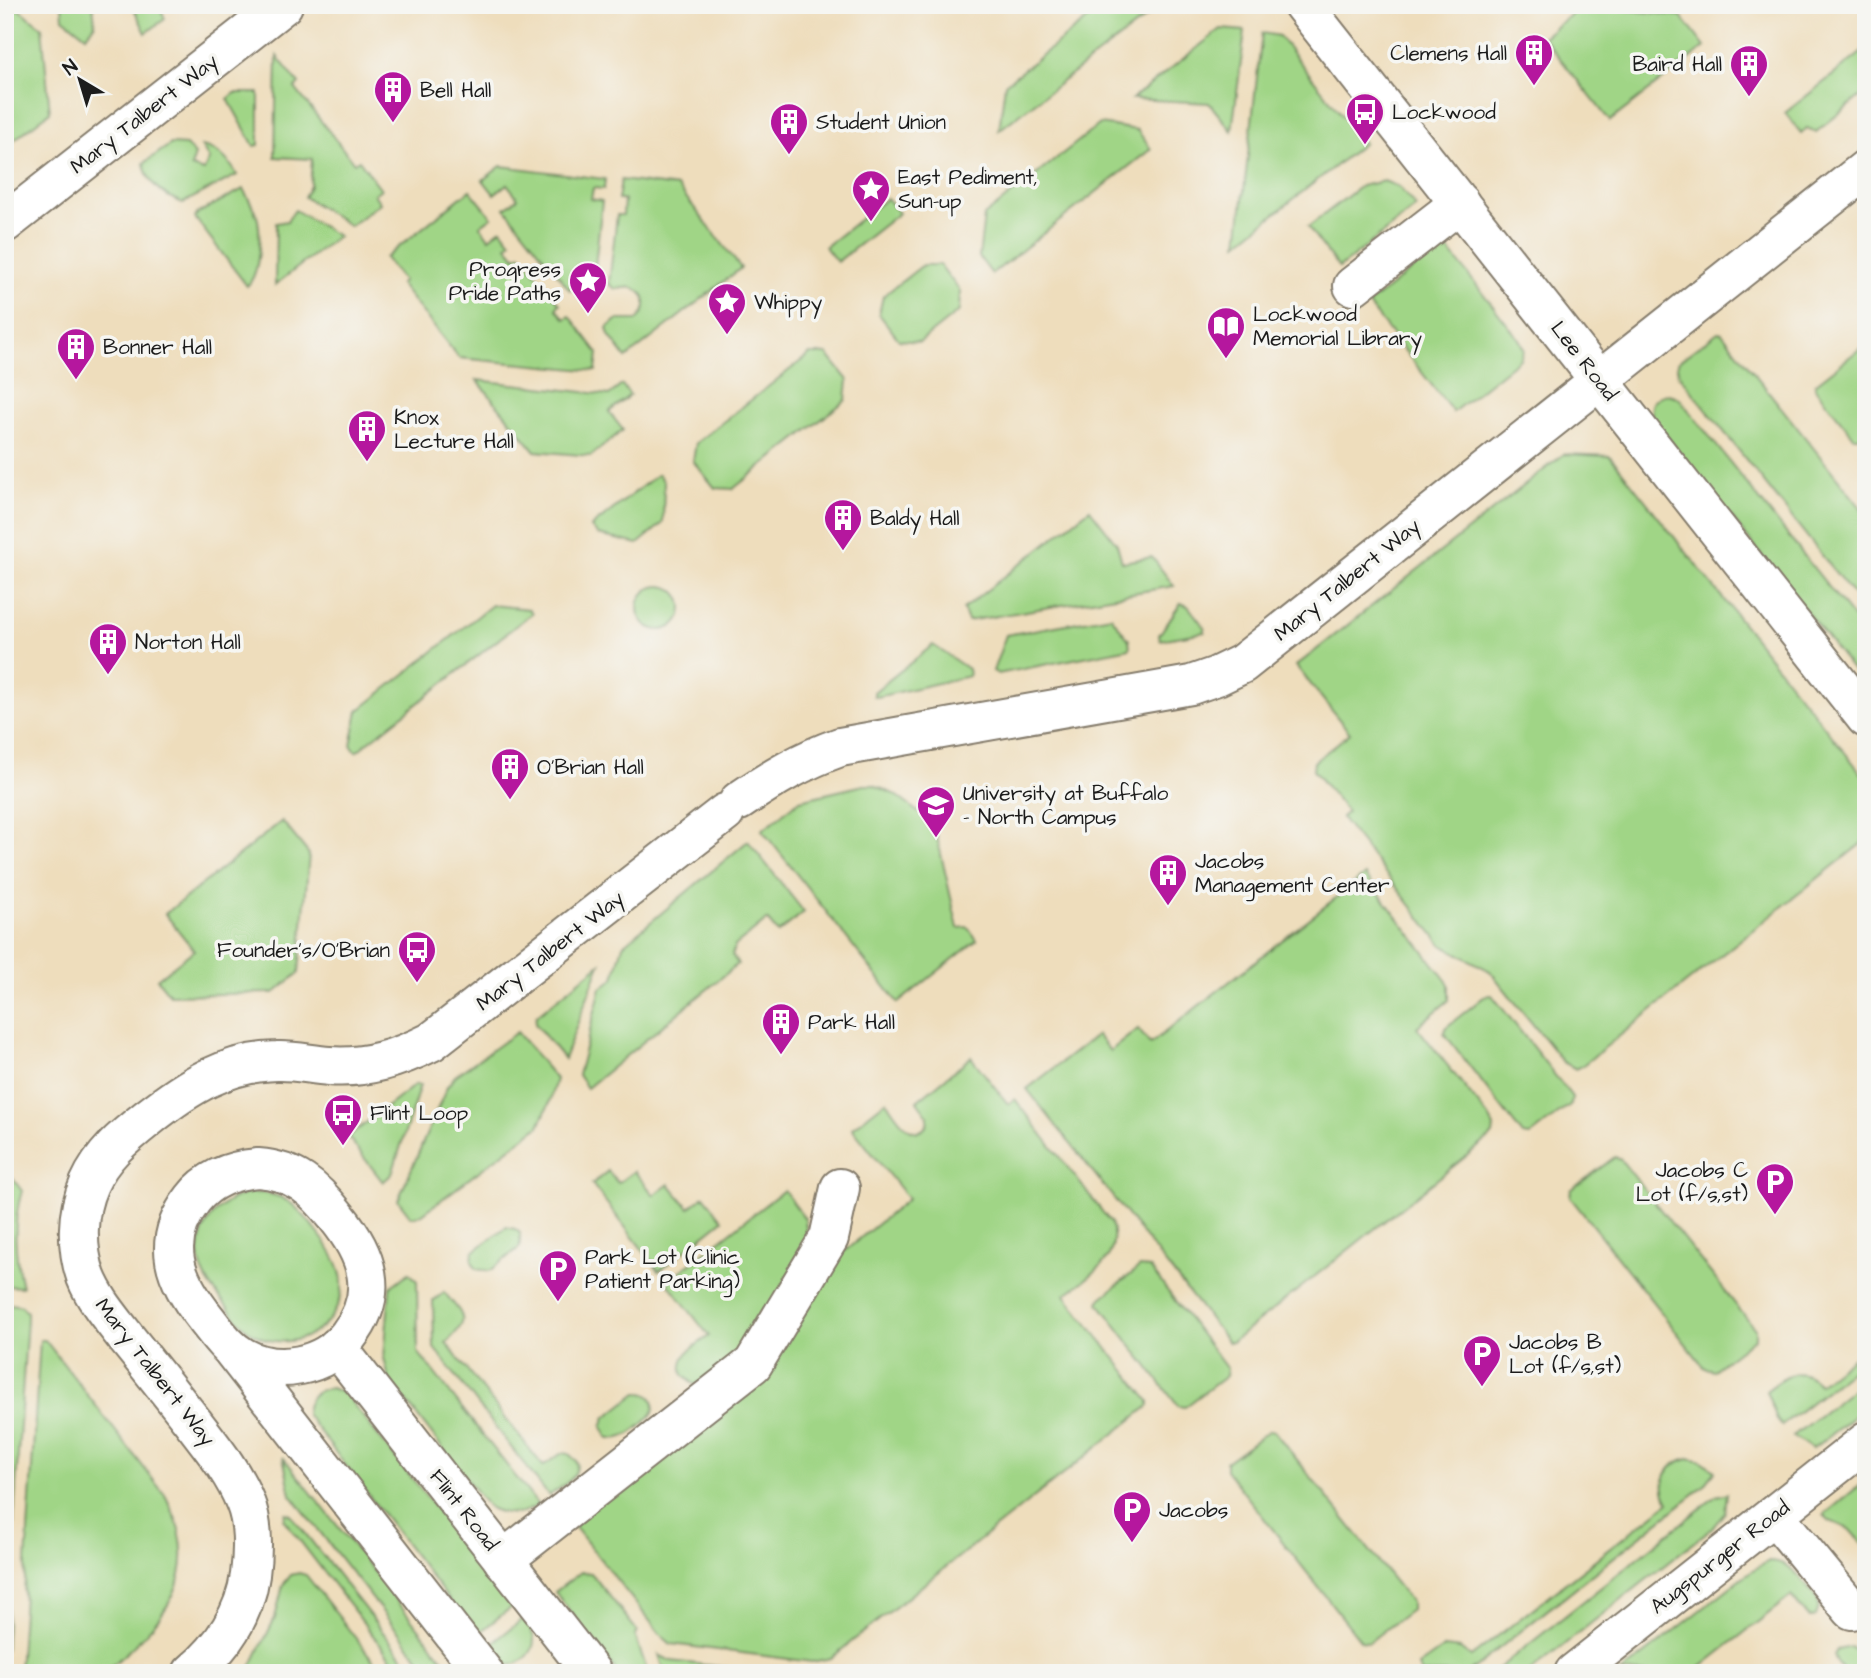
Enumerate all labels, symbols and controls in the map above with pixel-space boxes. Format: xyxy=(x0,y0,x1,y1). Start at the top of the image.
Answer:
building icon: Clemens Hall xyxy=(1513,32,1555,87)
place label: Clemens Hall xyxy=(1390,39,1507,68)
building icon: Baird Hall xyxy=(1728,43,1770,98)
north arrow xyxy=(46,46,116,116)
street label: Mary Talbert Way xyxy=(64,47,226,182)
place label: Baird Hall xyxy=(1632,50,1722,79)
text: N xyxy=(57,53,84,82)
building icon: Bell Hall xyxy=(372,69,414,124)
place label: Bell Hall xyxy=(420,76,491,105)
bus stop icon: Lockwood xyxy=(1344,91,1386,146)
place label: Lockwood xyxy=(1392,98,1496,127)
building icon: Student Union xyxy=(768,101,810,156)
place label: Student Union xyxy=(816,108,946,137)
place label: East Pediment, Sun-up xyxy=(898,163,1038,217)
place icon: East Pediment, Sun-up xyxy=(850,168,892,223)
place label: Progress Pride Paths xyxy=(449,255,561,308)
place icon: Progress Pride Paths xyxy=(567,260,609,315)
place icon: Whippy xyxy=(706,281,748,336)
place label: Whippy xyxy=(754,288,823,319)
place label: Lockwood Memorial Library xyxy=(1253,300,1422,355)
library icon: Lockwood Memorial Library xyxy=(1205,305,1247,360)
street label: Lee Road xyxy=(1544,315,1624,407)
building icon: Bonner Hall xyxy=(55,326,97,381)
place label: Bonner Hall xyxy=(103,333,212,362)
place label: Knox Lecture Hall xyxy=(394,403,514,456)
building icon: Knox Lecture Hall xyxy=(346,408,388,463)
building icon: Baldy Hall xyxy=(822,497,864,552)
place label: Baldy Hall xyxy=(870,504,960,535)
street label: Mary Talbert Way xyxy=(1268,512,1428,650)
building icon: Norton Hall xyxy=(87,621,129,676)
place label: Norton Hall xyxy=(135,628,241,657)
building icon: O'Brian Hall xyxy=(489,746,531,801)
place label: O'Brian Hall xyxy=(537,753,644,782)
place label: University at Buffalo - North Campus xyxy=(963,779,1169,833)
school or university icon: University at Buffalo - North Campus xyxy=(915,784,957,839)
place label: Jacobs Management Center xyxy=(1195,847,1390,902)
building icon: Jacobs Management Center xyxy=(1147,852,1189,907)
street label: Mary Talbert Way xyxy=(470,884,632,1019)
bus stop icon: Founder's/O'Brian xyxy=(396,929,438,984)
place label: Founder's/O'Brian xyxy=(217,936,390,965)
building icon: Park Hall xyxy=(760,1001,802,1056)
place label: Park Hall xyxy=(808,1008,895,1037)
bus stop icon: Flint Loop xyxy=(322,1092,364,1147)
place label: Flint Loop xyxy=(370,1099,469,1129)
place label: Jacobs C Lot (f/s,st) xyxy=(1636,1156,1748,1209)
parking icon: Jacobs C Lot (f/s,st) xyxy=(1754,1161,1796,1216)
place label: Park Lot (Clinic Patient Parking) xyxy=(585,1243,740,1298)
parking icon: Park Lot (Clinic Patient Parking) xyxy=(537,1248,579,1303)
street label: Mary Talbert Way xyxy=(87,1292,222,1454)
place label: Jacobs B Lot (f/s,st) xyxy=(1509,1328,1621,1381)
parking icon: Jacobs B Lot (f/s,st) xyxy=(1461,1333,1503,1388)
street label: Flint Road xyxy=(423,1463,505,1557)
parking icon: Jacobs xyxy=(1111,1489,1153,1544)
street label: Augspurger Road xyxy=(1644,1493,1797,1622)
place label: Jacobs xyxy=(1159,1496,1228,1525)

